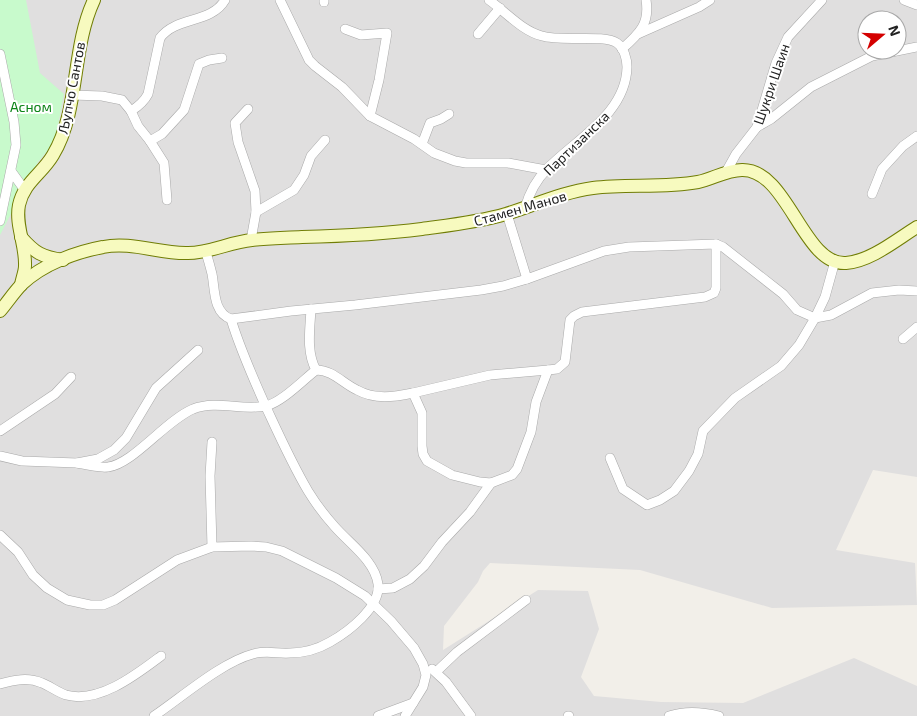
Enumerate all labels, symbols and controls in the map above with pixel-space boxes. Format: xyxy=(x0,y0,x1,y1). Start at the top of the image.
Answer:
north arrow xyxy=(857,10,907,60)
text: N xyxy=(885,23,904,38)
street label: Љупчо Сантов xyxy=(54,40,88,136)
street label: Шукри Шаин xyxy=(749,41,793,127)
park label: Асном xyxy=(10,98,52,115)
street label: Партизанска xyxy=(539,107,613,179)
street label: Стамен Манов xyxy=(472,187,568,229)

